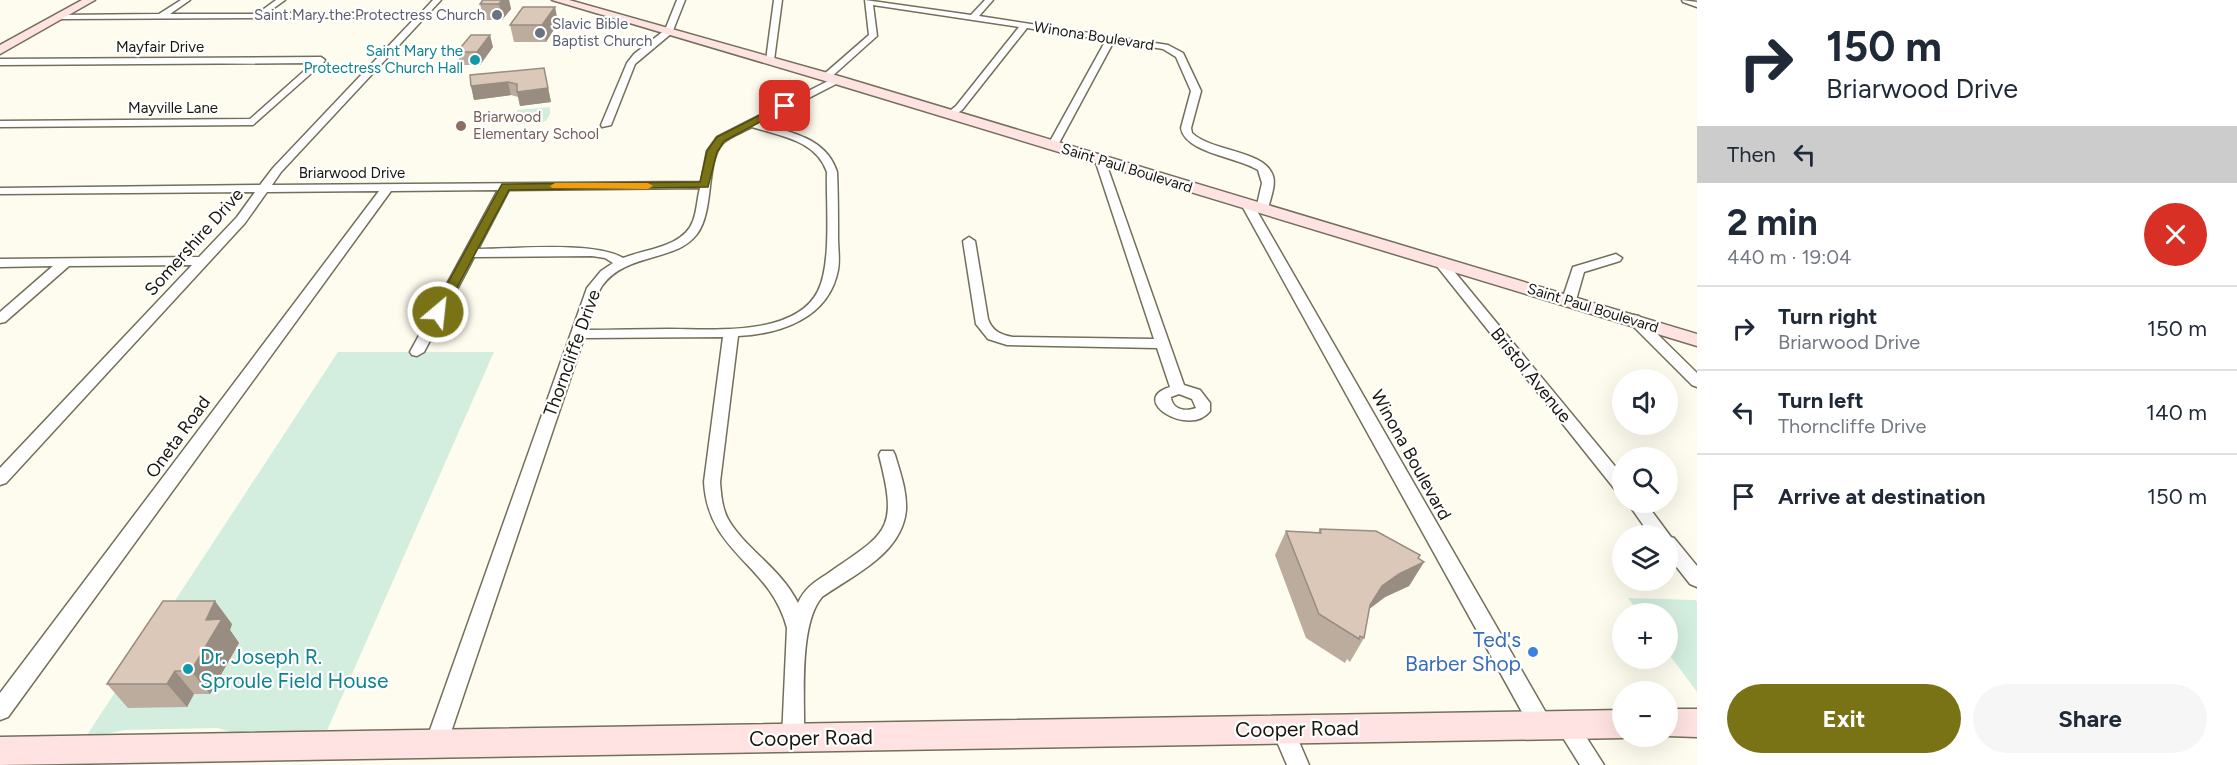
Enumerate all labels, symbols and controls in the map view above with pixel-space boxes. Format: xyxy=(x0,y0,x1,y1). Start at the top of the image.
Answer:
place label: Saint Mary the Protectress Church xyxy=(254,6,485,24)
marker: Saint Mary the Protectress Church xyxy=(490,8,504,22)
place label: Slavic Bible Baptist Church xyxy=(552,15,652,50)
street label: Winona Boulevard xyxy=(1033,18,1155,54)
text: 150 m xyxy=(1826,21,1942,72)
icon: right xyxy=(1727,24,1805,102)
marker: Slavic Bible Baptist Church xyxy=(533,26,547,40)
street label: Mayfair Drive xyxy=(116,38,204,56)
place label: Saint Mary the Protectress Church Hall xyxy=(304,42,463,77)
marker: Saint Mary the Protectress Church Hall xyxy=(468,53,482,67)
text: Briarwood Drive xyxy=(1826,72,2018,105)
pin xyxy=(759,80,810,131)
icon: arrive xyxy=(768,89,801,122)
street label: Mayville Lane xyxy=(128,99,218,117)
place label: Briarwood Elementary School xyxy=(473,108,599,143)
marker: Briarwood Elementary School xyxy=(454,119,468,133)
icon: left xyxy=(1788,138,1821,171)
street label: Saint Paul Boulevard xyxy=(1059,139,1195,197)
text: Then xyxy=(1727,141,1776,168)
street label: Briarwood Drive xyxy=(299,164,405,182)
street label: Somershire Drive xyxy=(140,183,248,300)
text: 2 min xyxy=(1727,201,1818,244)
button: close xyxy=(2144,203,2207,266)
text: 440 m · 19:04 xyxy=(1727,245,1851,269)
street label: Saint Paul Boulevard xyxy=(1525,279,1661,337)
position arrow xyxy=(406,280,470,344)
street label: Thorncliffe Drive xyxy=(539,286,605,420)
text: Turn right xyxy=(1778,303,1877,330)
icon: right xyxy=(1727,312,1760,345)
text: 150 m xyxy=(2147,315,2207,342)
street label: Bristol Avenue xyxy=(1486,323,1576,427)
text: Briarwood Drive xyxy=(1778,330,1920,354)
map controls xyxy=(1612,369,1678,747)
button: sound xyxy=(1612,369,1678,435)
street label: Winona Boulevard xyxy=(1366,386,1456,524)
text: Turn left xyxy=(1778,387,1864,414)
street label: Oneta Road xyxy=(141,392,215,482)
icon: left xyxy=(1727,396,1760,429)
text: 140 m xyxy=(2146,399,2207,426)
text: Thorncliffe Drive xyxy=(1778,414,1926,438)
button: search xyxy=(1612,447,1678,513)
icon: arrive xyxy=(1727,480,1760,513)
text: Arrive at destination xyxy=(1778,483,1986,510)
text: 150 m xyxy=(2147,483,2207,510)
button: layers xyxy=(1612,525,1678,591)
button: + xyxy=(1612,603,1678,669)
place label: Ted's Barber Shop xyxy=(1405,627,1521,676)
place label: Dr. Joseph R. Sproule Field House xyxy=(200,644,388,693)
marker: Ted's Barber Shop xyxy=(1526,645,1540,659)
marker: Dr. Joseph R. Sproule Field House xyxy=(181,662,195,676)
button: − xyxy=(1612,681,1678,747)
button: Exit xyxy=(1727,684,1961,753)
button: Share xyxy=(1973,684,2207,753)
street label: Cooper Road xyxy=(1235,715,1359,742)
street label: Cooper Road xyxy=(749,724,873,751)

